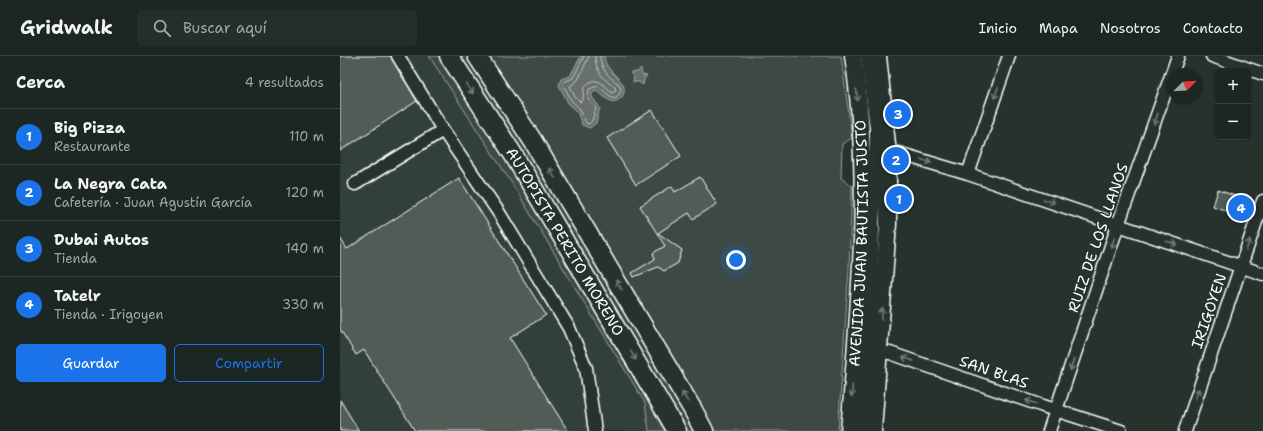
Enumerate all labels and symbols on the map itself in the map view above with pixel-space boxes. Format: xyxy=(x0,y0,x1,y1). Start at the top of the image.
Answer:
north arrow xyxy=(1167,68,1203,104)
one-way arrow xyxy=(466,83,474,94)
one-way arrow xyxy=(991,86,999,98)
one-way arrow xyxy=(854,88,861,101)
pin: 3 xyxy=(885,99,911,129)
one-way arrow xyxy=(1151,113,1159,125)
street label: AVENIDA JUAN BAUTISTA JUSTO xyxy=(844,119,873,368)
street label: AUTOPISTA PERITO MORENO xyxy=(501,144,629,340)
pin: 2 xyxy=(883,145,909,175)
one-way arrow xyxy=(919,158,932,165)
street label: RUIZ DE LOS LLANOS xyxy=(1063,161,1133,315)
one-way arrow xyxy=(548,167,556,179)
pin: 1 xyxy=(886,184,912,214)
pin: 4 xyxy=(1228,193,1254,223)
one-way arrow xyxy=(1043,198,1056,205)
one-way arrow xyxy=(1109,235,1116,248)
one-way arrow xyxy=(1245,239,1253,251)
one-way arrow xyxy=(1166,240,1178,248)
your location xyxy=(726,250,746,270)
street label: IRIGOYEN xyxy=(1187,271,1231,351)
one-way arrow xyxy=(614,279,622,291)
one-way arrow xyxy=(878,308,885,321)
one-way arrow xyxy=(629,349,637,361)
street label: SAN BLAS xyxy=(957,351,1031,393)
one-way arrow xyxy=(903,355,915,363)
one-way arrow xyxy=(1068,359,1075,372)
one-way arrow xyxy=(849,384,856,397)
one-way arrow xyxy=(1194,388,1202,400)
one-way arrow xyxy=(681,391,689,403)
one-way arrow xyxy=(1025,398,1038,405)

